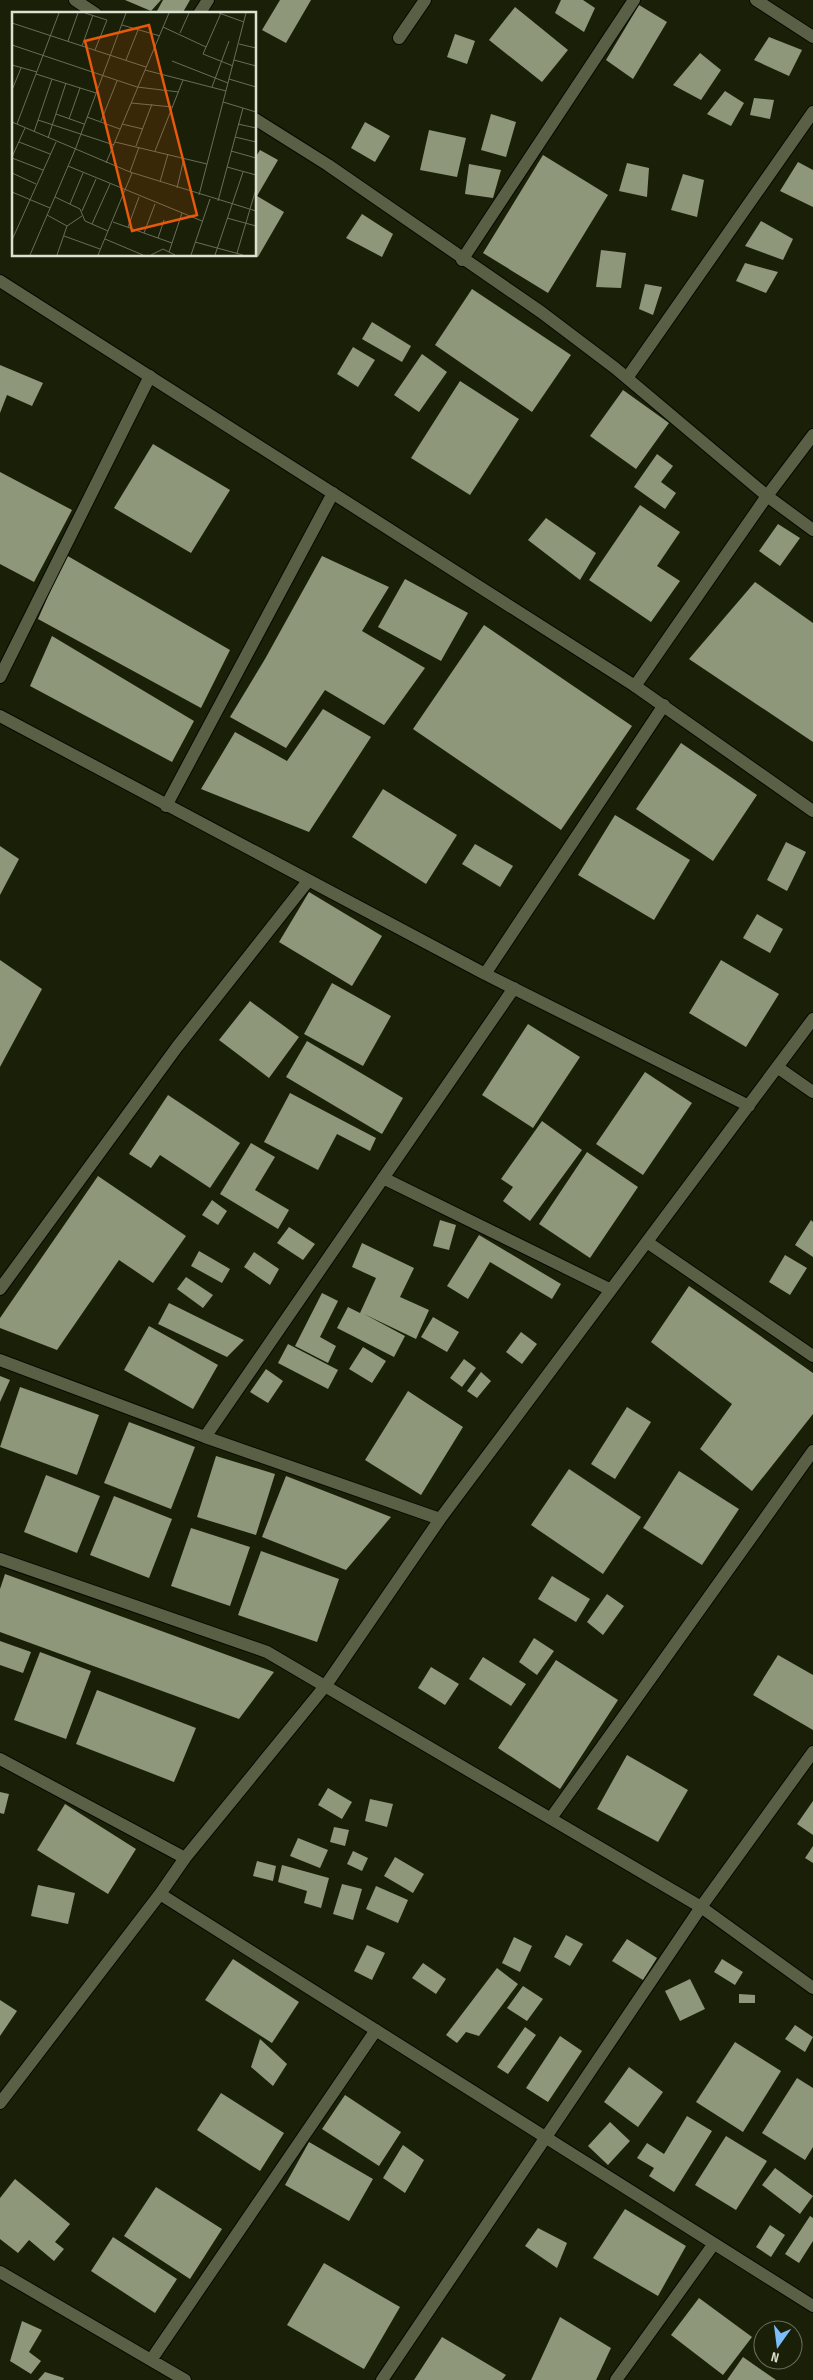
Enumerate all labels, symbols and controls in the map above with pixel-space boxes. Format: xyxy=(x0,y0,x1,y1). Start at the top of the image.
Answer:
inset map xyxy=(12,12,256,256)
north arrow xyxy=(753,2320,803,2370)
text: N xyxy=(769,2348,781,2366)

